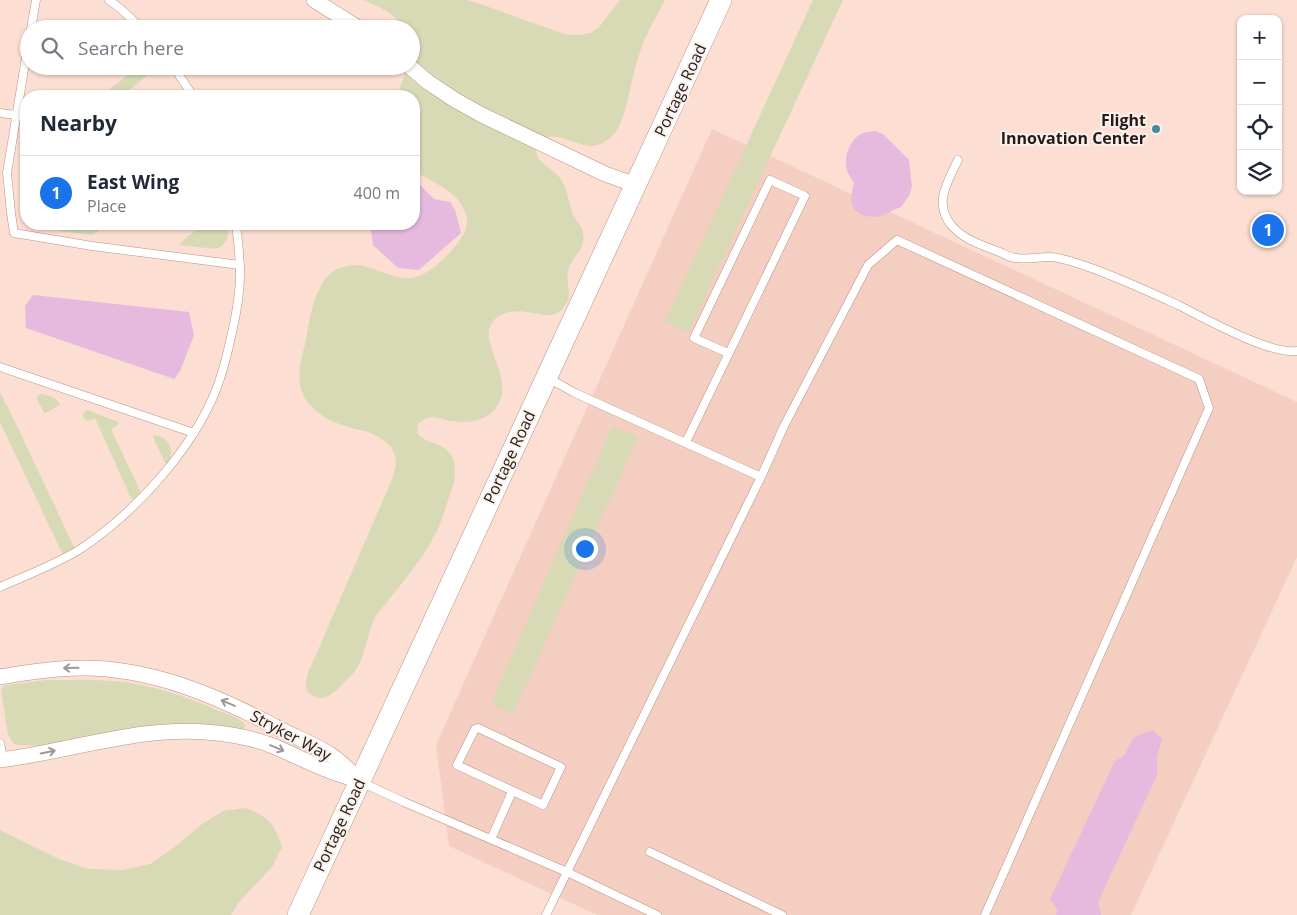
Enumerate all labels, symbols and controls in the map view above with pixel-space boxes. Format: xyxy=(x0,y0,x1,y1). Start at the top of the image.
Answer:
map controls xyxy=(1237,15,1282,195)
button: + xyxy=(1237,15,1282,60)
search box xyxy=(20,20,420,75)
icon: search xyxy=(38,34,66,62)
text: Search here xyxy=(78,35,184,61)
street label: Portage Road xyxy=(649,40,711,140)
button: − xyxy=(1237,60,1282,105)
button: locate xyxy=(1237,105,1282,150)
text: Nearby xyxy=(40,109,117,137)
place label: Flight Innovation Center xyxy=(1001,109,1146,149)
marker: Flight Innovation Center xyxy=(1150,123,1162,135)
button: layers xyxy=(1237,150,1282,195)
text: East Wing xyxy=(87,169,179,195)
text: 1 xyxy=(51,182,61,204)
text: 400 m xyxy=(354,182,400,204)
text: Place xyxy=(87,195,126,217)
pin: 1 xyxy=(1252,211,1284,249)
street label: Portage Road xyxy=(478,407,540,507)
your location xyxy=(572,536,598,562)
one-way arrow xyxy=(63,663,80,673)
one-way arrow xyxy=(221,698,236,708)
street label: Stryker Way xyxy=(247,704,336,766)
one-way arrow xyxy=(269,743,284,753)
one-way arrow xyxy=(40,747,56,756)
street label: Portage Road xyxy=(308,775,370,875)

